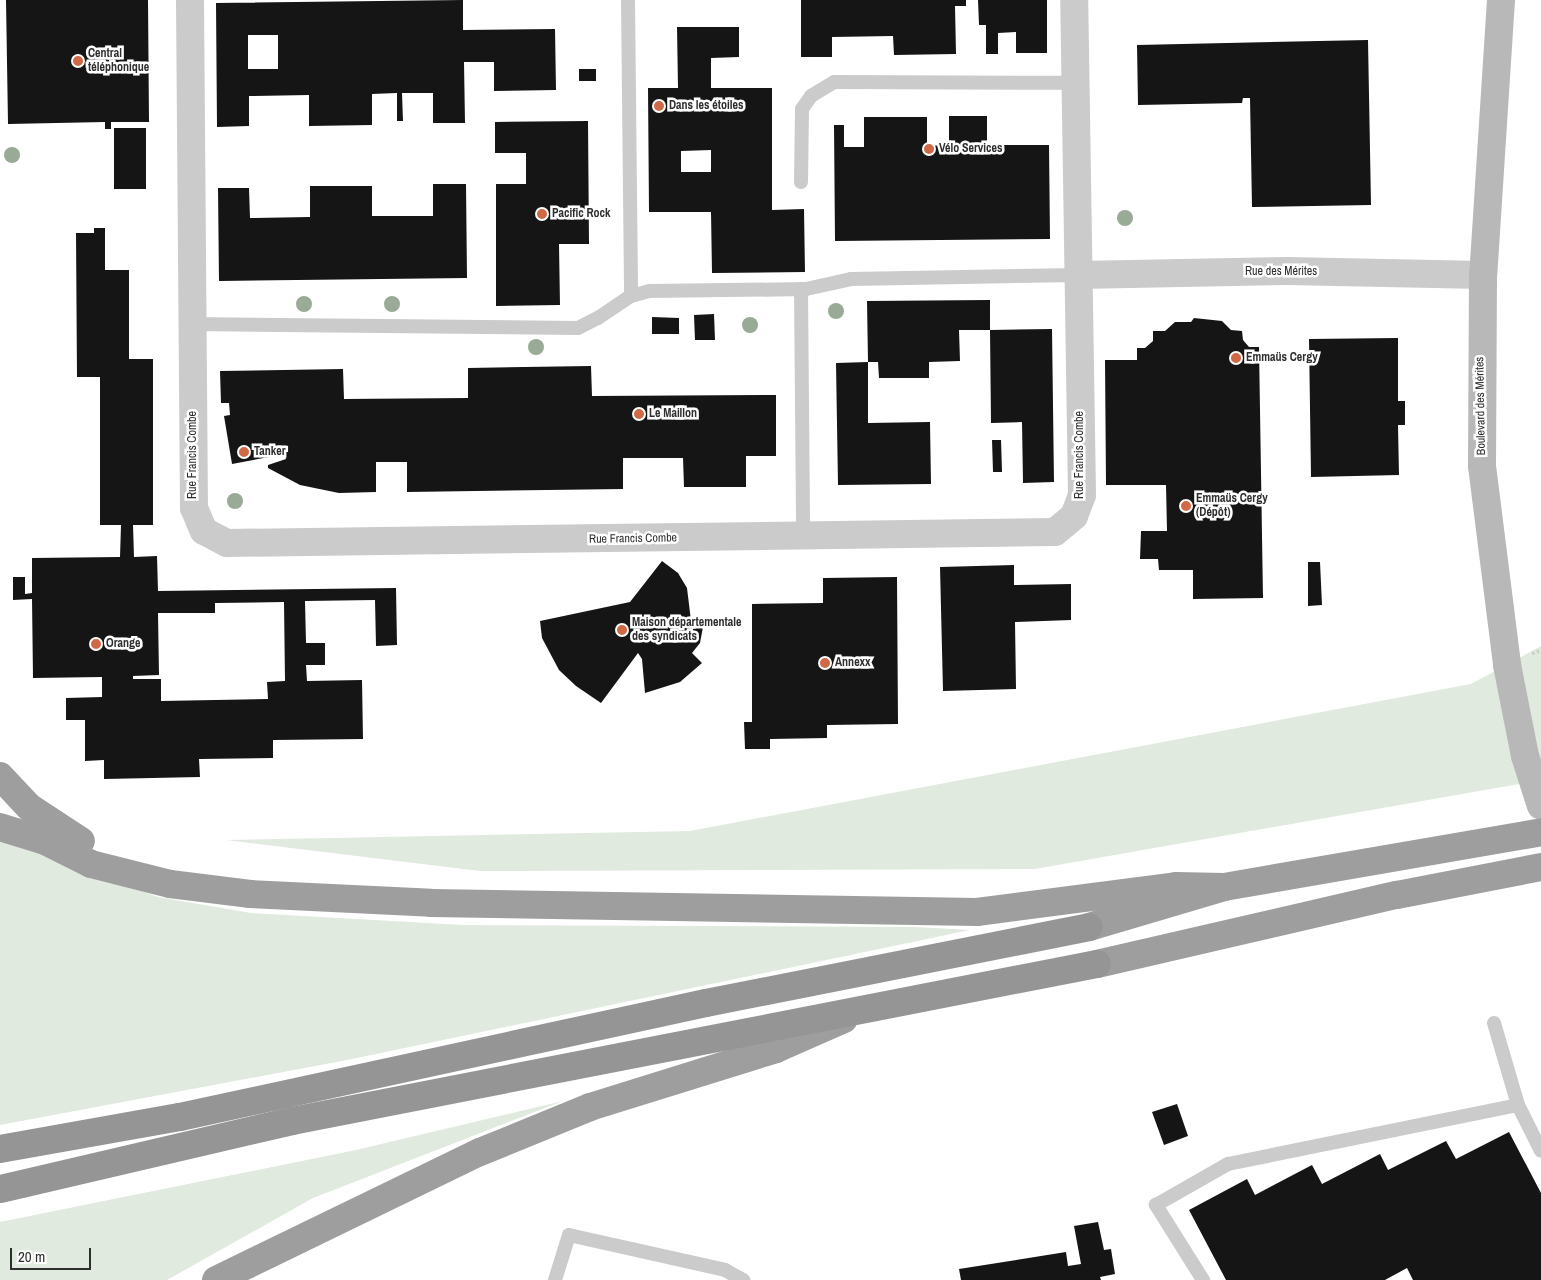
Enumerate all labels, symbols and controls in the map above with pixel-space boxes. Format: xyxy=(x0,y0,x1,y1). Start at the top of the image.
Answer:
place label: Central téléphonique xyxy=(88,47,149,75)
marker: Central téléphonique xyxy=(72,55,84,67)
place label: Dans les étoiles xyxy=(669,99,743,113)
marker: Dans les étoiles xyxy=(653,100,665,112)
place label: Vélo Services xyxy=(939,142,1002,156)
marker: Vélo Services xyxy=(923,143,935,155)
place label: Pacific Rock xyxy=(552,207,611,221)
marker: Pacific Rock xyxy=(536,208,548,220)
street label: Rue des Mérites xyxy=(1245,265,1317,279)
place label: Emmaüs Cergy xyxy=(1246,351,1318,365)
marker: Emmaüs Cergy xyxy=(1230,352,1242,364)
street label: Boulevard des Mérites xyxy=(1473,357,1489,455)
place label: Le Maillon xyxy=(649,407,697,421)
marker: Le Maillon xyxy=(633,408,645,420)
street label: Rue Francis Combe xyxy=(186,411,200,499)
street label: Rue Francis Combe xyxy=(1073,411,1087,499)
place label: Tanker xyxy=(254,445,286,459)
marker: Tanker xyxy=(238,446,250,458)
place label: Emmaüs Cergy (Dépôt) xyxy=(1196,492,1268,520)
marker: Emmaüs Cergy (Dépôt) xyxy=(1180,500,1192,512)
street label: Rue Francis Combe xyxy=(589,531,677,547)
place label: Maison départementale des syndicats xyxy=(632,616,741,644)
marker: Maison départementale des syndicats xyxy=(616,624,628,636)
place label: Orange xyxy=(106,637,140,651)
marker: Orange xyxy=(90,638,102,650)
place label: Annexx xyxy=(835,656,871,670)
marker: Annexx xyxy=(819,657,831,669)
scale bar xyxy=(12,1238,94,1270)
text: 20 m xyxy=(18,1246,45,1267)

